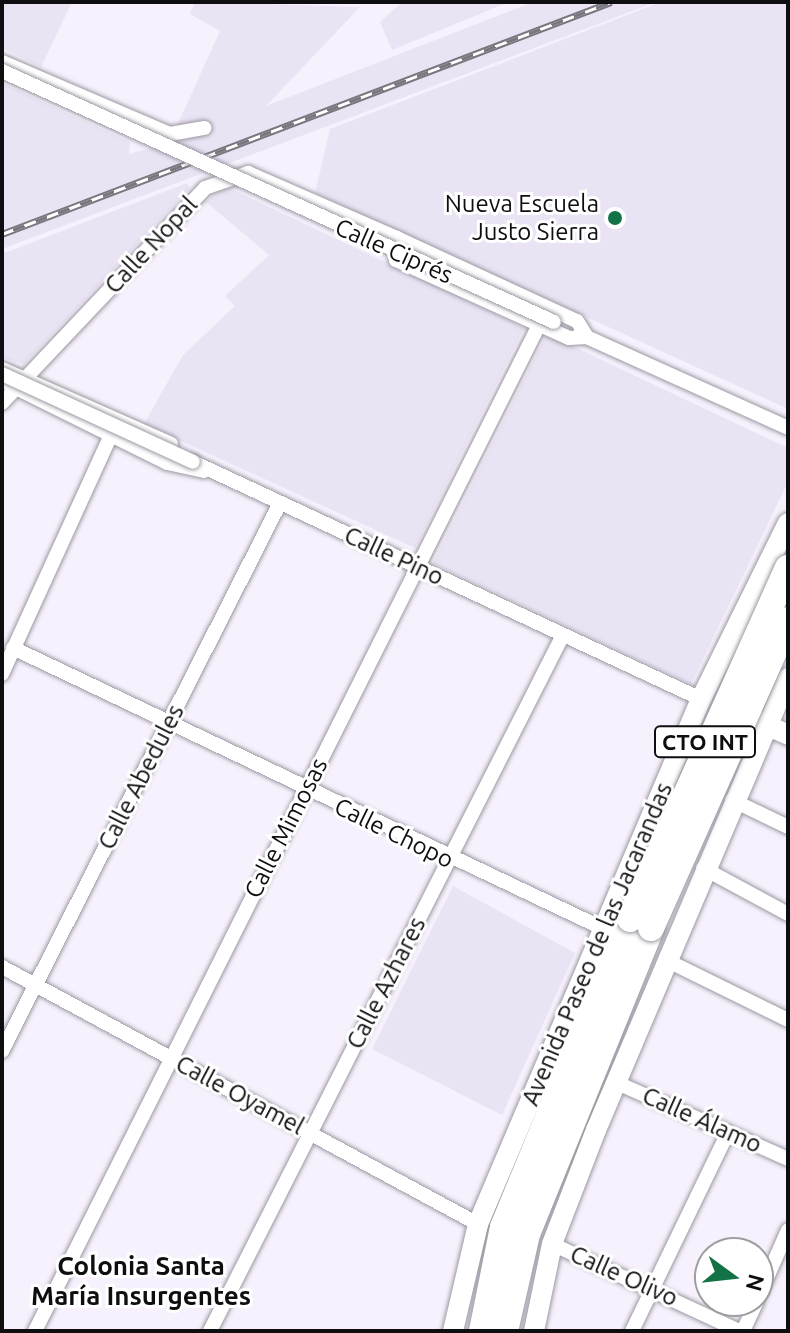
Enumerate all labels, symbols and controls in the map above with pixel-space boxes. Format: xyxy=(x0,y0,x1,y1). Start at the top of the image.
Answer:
street label: Calle Nopal xyxy=(99,190,203,300)
place label: Nueva Escuela Justo Sierra xyxy=(445,190,599,246)
marker: Nueva Escuela Justo Sierra xyxy=(606,209,624,227)
street label: Calle Ciprés xyxy=(331,212,457,290)
street label: Calle Pino xyxy=(340,520,448,592)
street label: Calle Abedules xyxy=(92,700,190,854)
road number: CTO INT xyxy=(653,724,757,760)
street label: Calle Mimosas xyxy=(238,753,334,903)
street label: Avenida Paseo de las Jacarandas xyxy=(516,778,678,1110)
street label: Calle Chopo xyxy=(330,792,458,874)
street label: Calle Azhares xyxy=(340,912,432,1054)
street label: Calle Oyamel xyxy=(171,1049,309,1141)
street label: Calle Álamo xyxy=(638,1081,766,1159)
north arrow xyxy=(694,1237,774,1317)
street label: Calle Olivo xyxy=(566,1239,682,1313)
district label: Colonia Santa María Insurgentes xyxy=(31,1250,251,1312)
text: N xyxy=(742,1272,770,1294)

